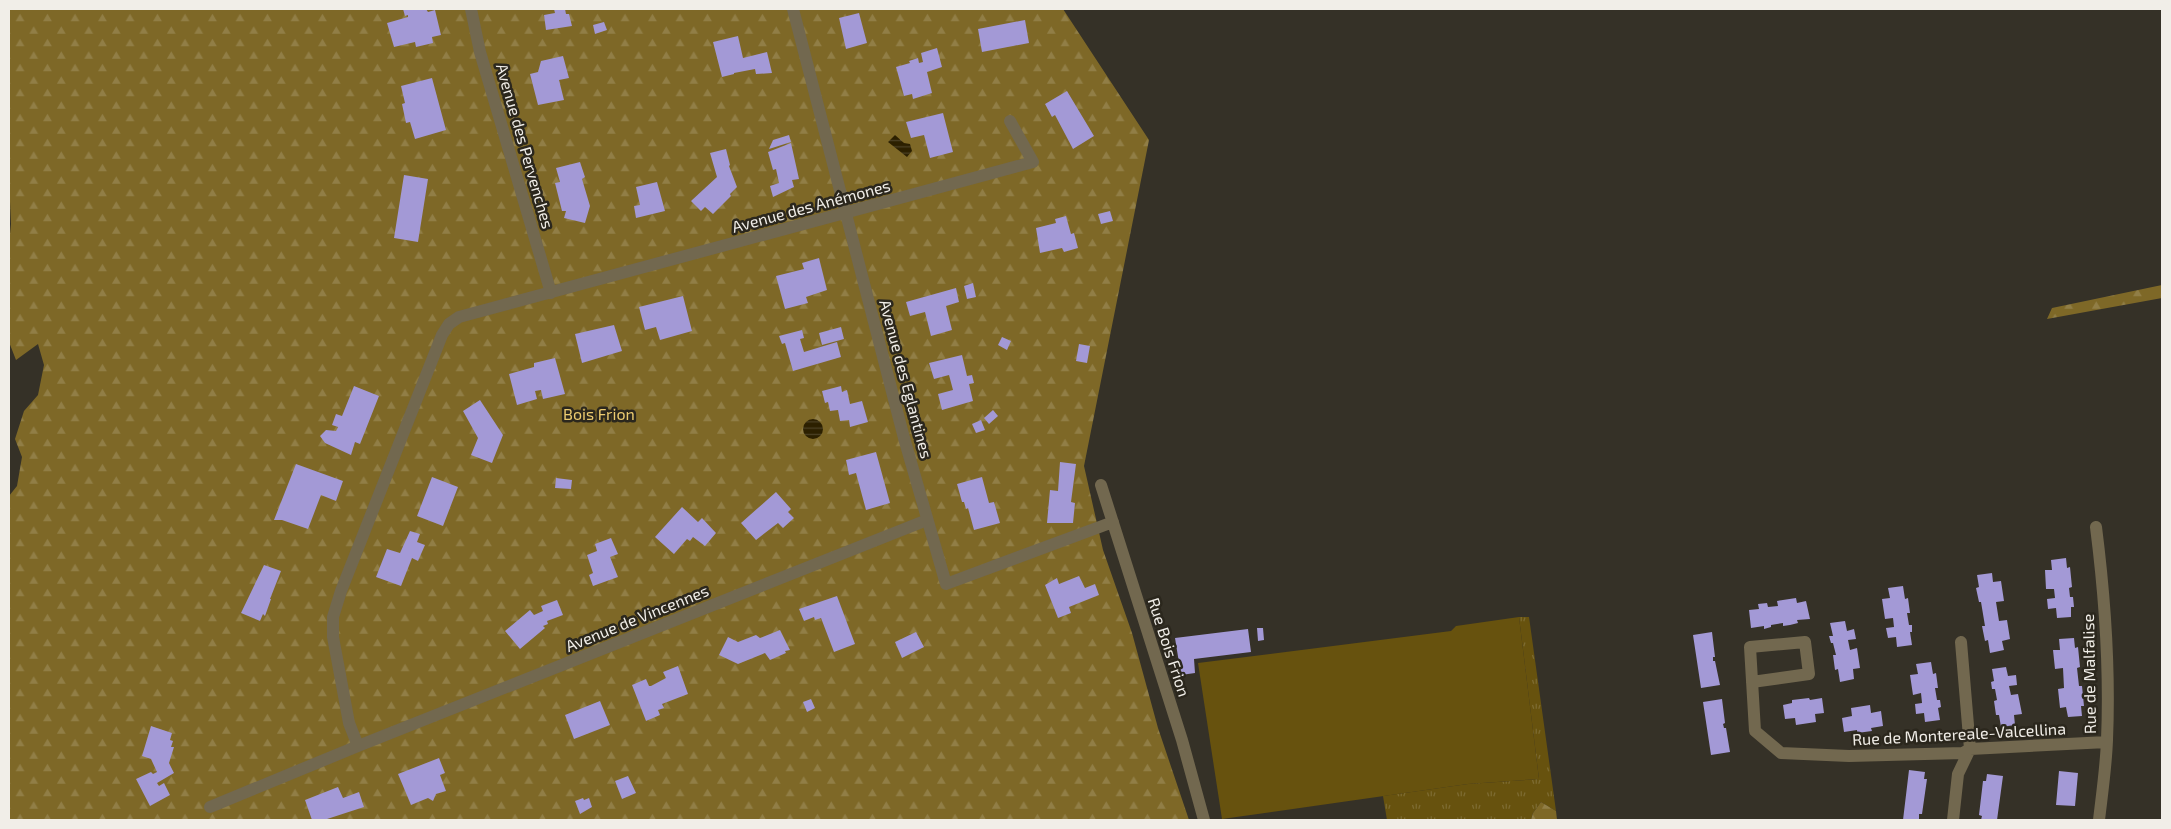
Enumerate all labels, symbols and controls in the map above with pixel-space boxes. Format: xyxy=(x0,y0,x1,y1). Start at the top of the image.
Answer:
street label: Avenue des Pervenches xyxy=(493,61,558,231)
street label: Avenue des Anémones xyxy=(730,175,892,236)
street label: Avenue des Eglantines xyxy=(876,297,937,460)
park label: Bois Frion xyxy=(563,404,635,423)
street label: Avenue de Vincennes xyxy=(562,580,711,655)
street label: Rue Bois Frion xyxy=(1145,595,1194,699)
street label: Rue de Malfalise xyxy=(2078,614,2099,734)
street label: Rue de Montereale-Valcellina xyxy=(1852,718,2066,749)

